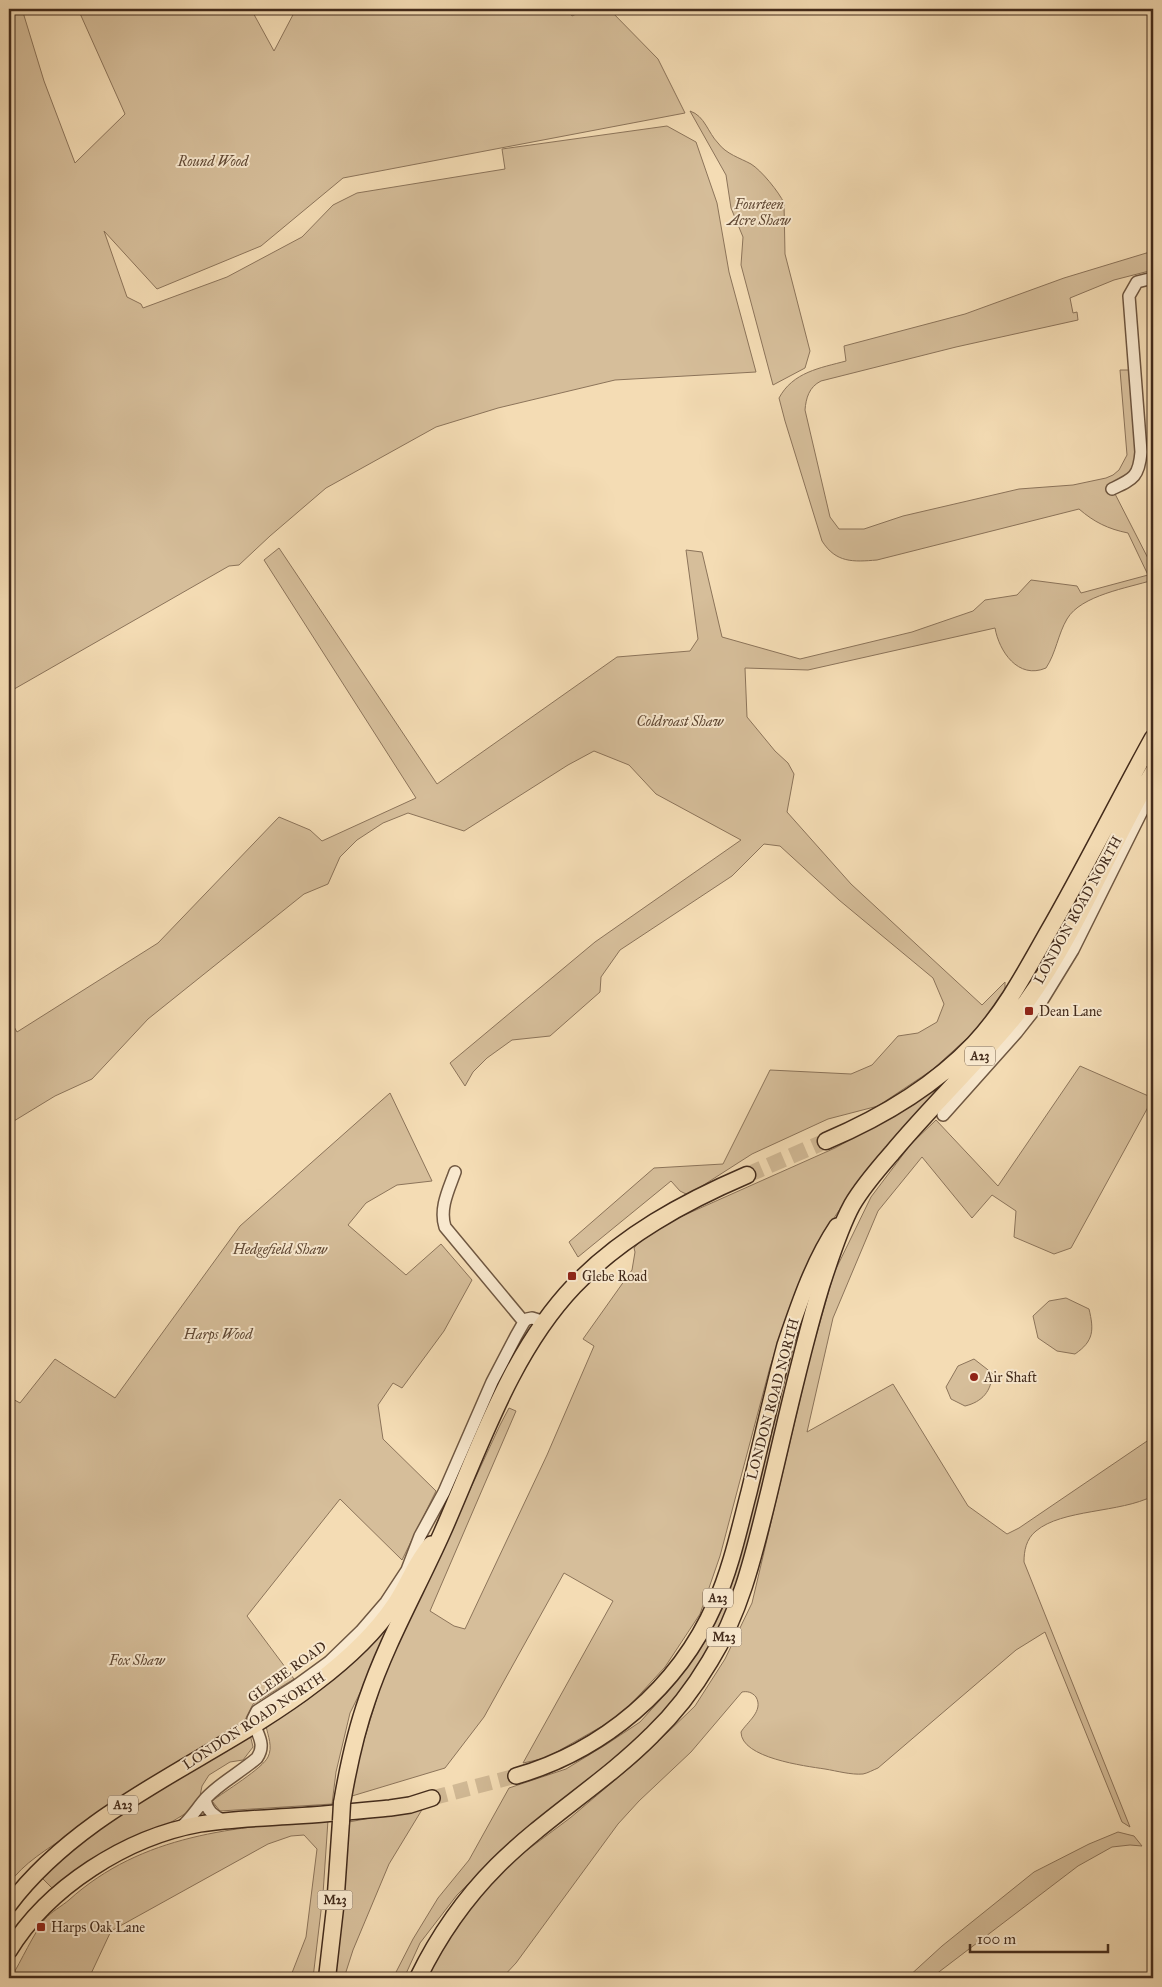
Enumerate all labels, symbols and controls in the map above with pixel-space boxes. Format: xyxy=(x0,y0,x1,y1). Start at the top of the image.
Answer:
park label: Round Wood xyxy=(177,153,250,170)
park label: Fourteen Acre Shaw xyxy=(726,196,792,229)
park label: Coldroast Shaw xyxy=(637,713,725,730)
street label: LONDON ROAD NORTH xyxy=(1030,833,1126,987)
place label: Dean Lane xyxy=(1039,1003,1102,1020)
marker: Dean Lane xyxy=(1023,1005,1035,1017)
road number: A23 xyxy=(965,1046,995,1066)
park label: Hedgefield Shaw xyxy=(232,1241,328,1258)
place label: Glebe Road xyxy=(582,1268,647,1285)
marker: Glebe Road xyxy=(566,1270,578,1282)
street label: LONDON ROAD NORTH xyxy=(743,1316,803,1482)
park label: Harps Wood xyxy=(183,1326,254,1344)
place label: Air Shaft xyxy=(983,1369,1037,1386)
marker: Air Shaft xyxy=(968,1371,980,1383)
road number: A23 xyxy=(703,1589,733,1608)
road number: M23 xyxy=(706,1628,742,1646)
street label: GLEBE ROAD xyxy=(244,1638,330,1706)
park label: Fox Shaw xyxy=(108,1652,166,1669)
street label: LONDON ROAD NORTH xyxy=(180,1669,328,1773)
road number: A23 xyxy=(108,1796,138,1814)
road number: M23 xyxy=(318,1890,352,1910)
place label: Harps Oak Lane xyxy=(51,1919,145,1936)
marker: Harps Oak Lane xyxy=(35,1921,47,1933)
scale bar xyxy=(970,1922,1107,1954)
text: 100 m xyxy=(977,1930,1017,1948)

